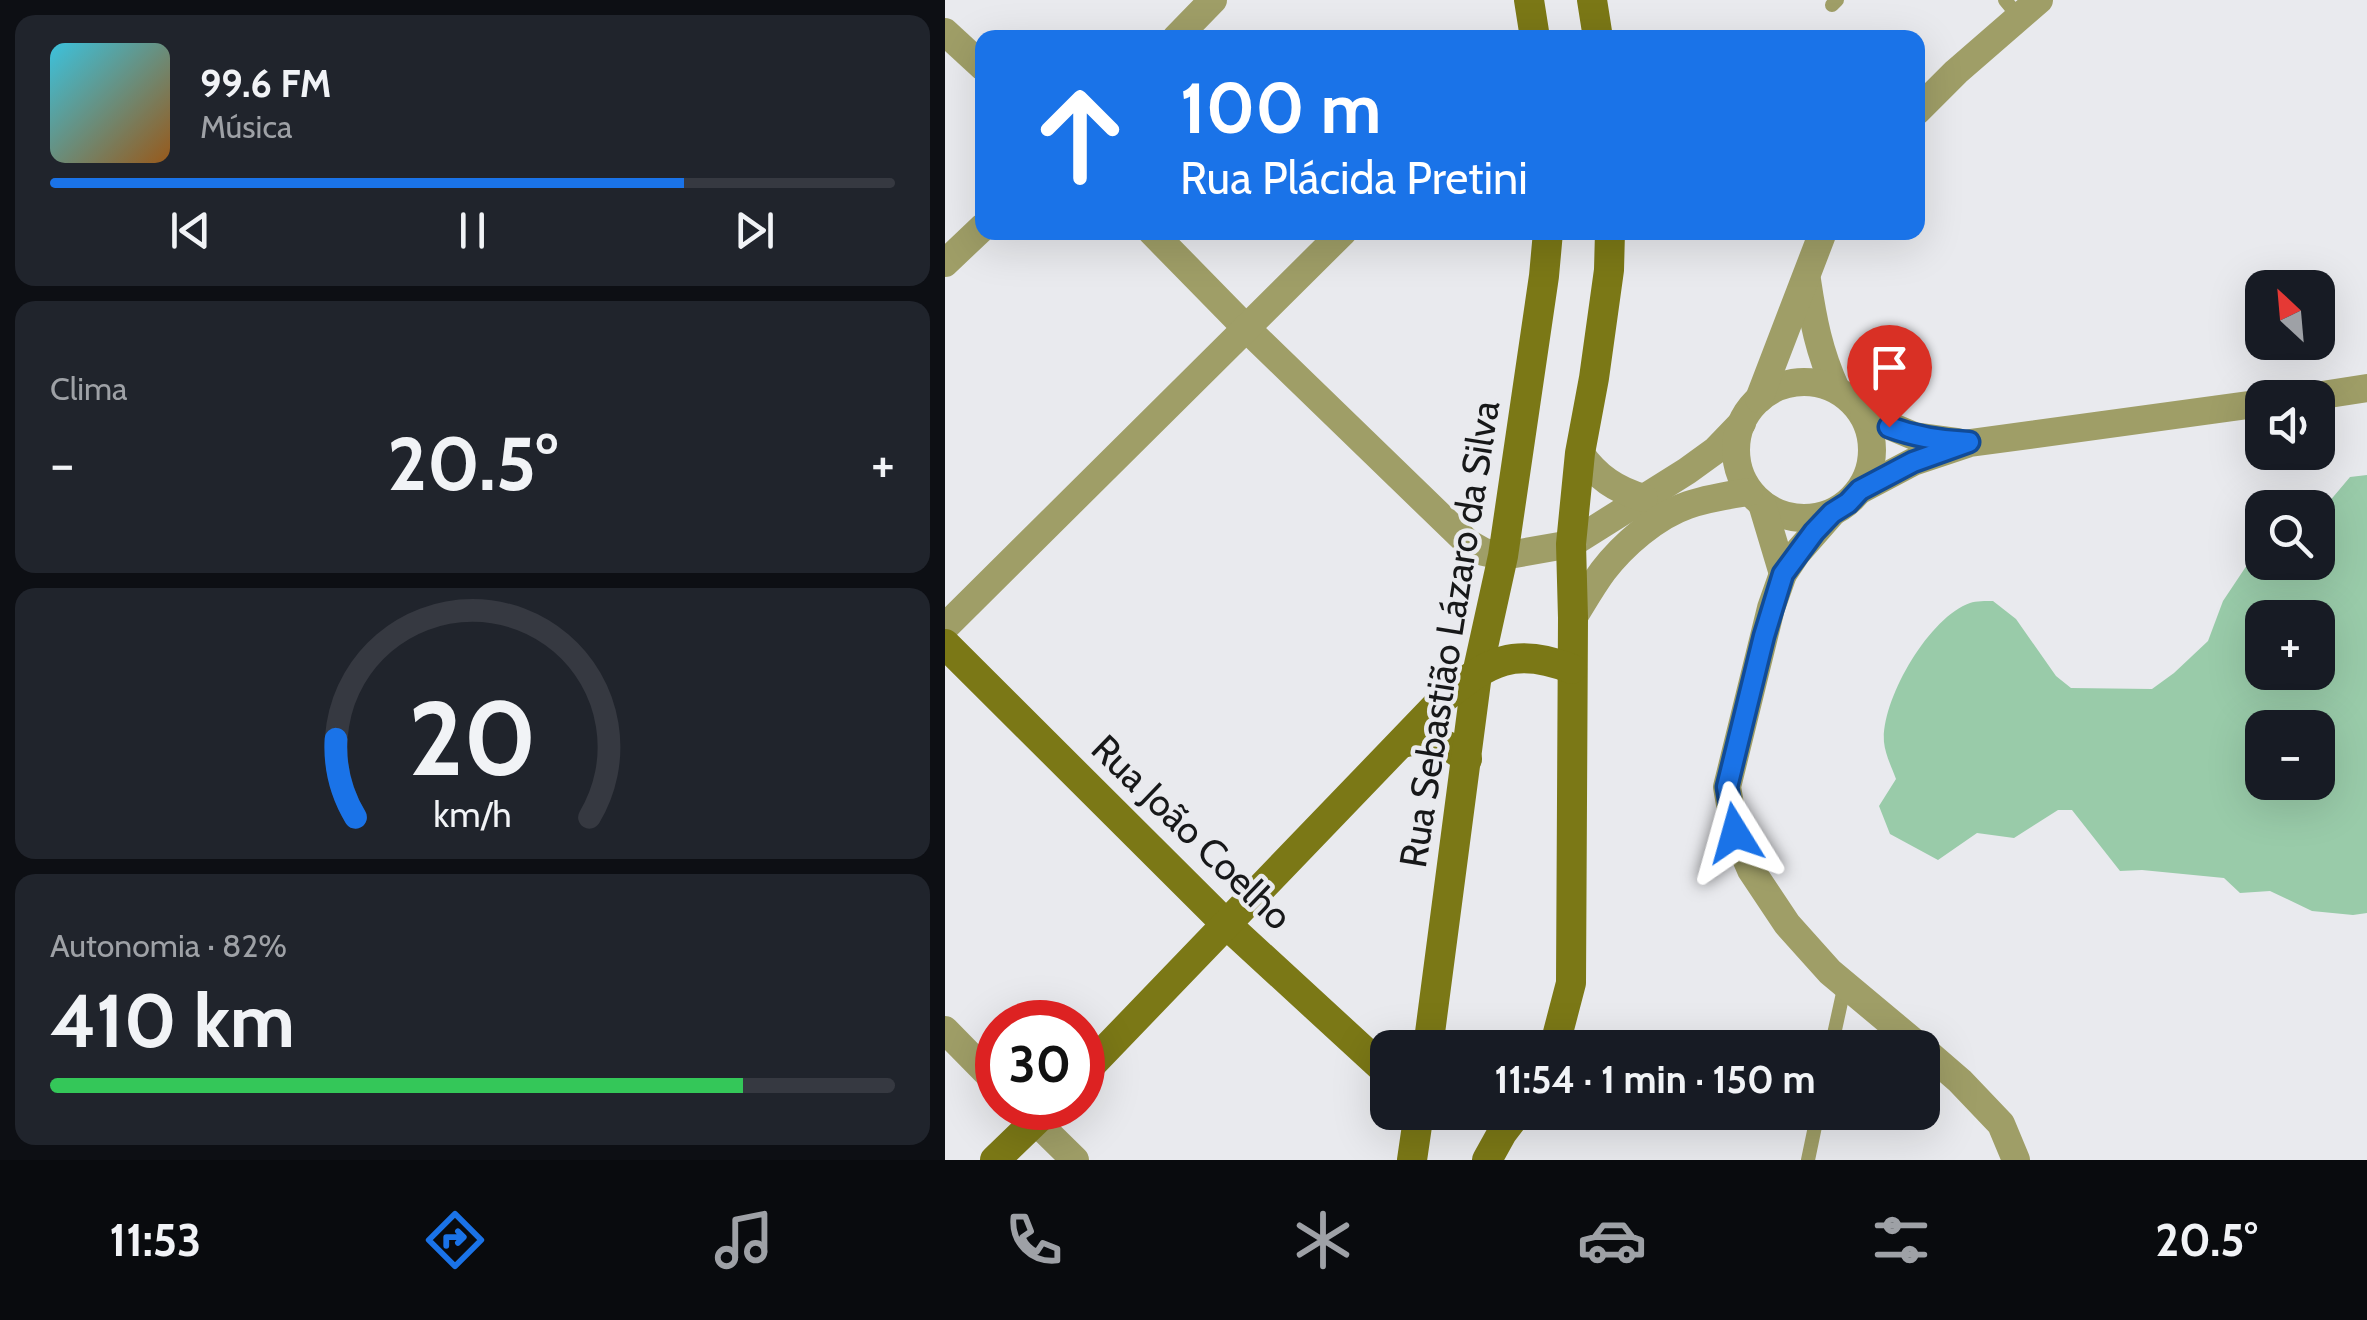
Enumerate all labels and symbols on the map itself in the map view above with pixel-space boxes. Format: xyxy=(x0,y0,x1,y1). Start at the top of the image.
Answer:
north arrow xyxy=(2245,270,2335,360)
pin xyxy=(1847,325,1932,428)
street label: Rua Sebastião Lázaro da Silva xyxy=(1389,397,1509,871)
street label: Rua João Coelho xyxy=(1082,725,1302,939)
position arrow xyxy=(1683,781,1787,885)
speed limit sign: 30 xyxy=(975,1000,1105,1130)

